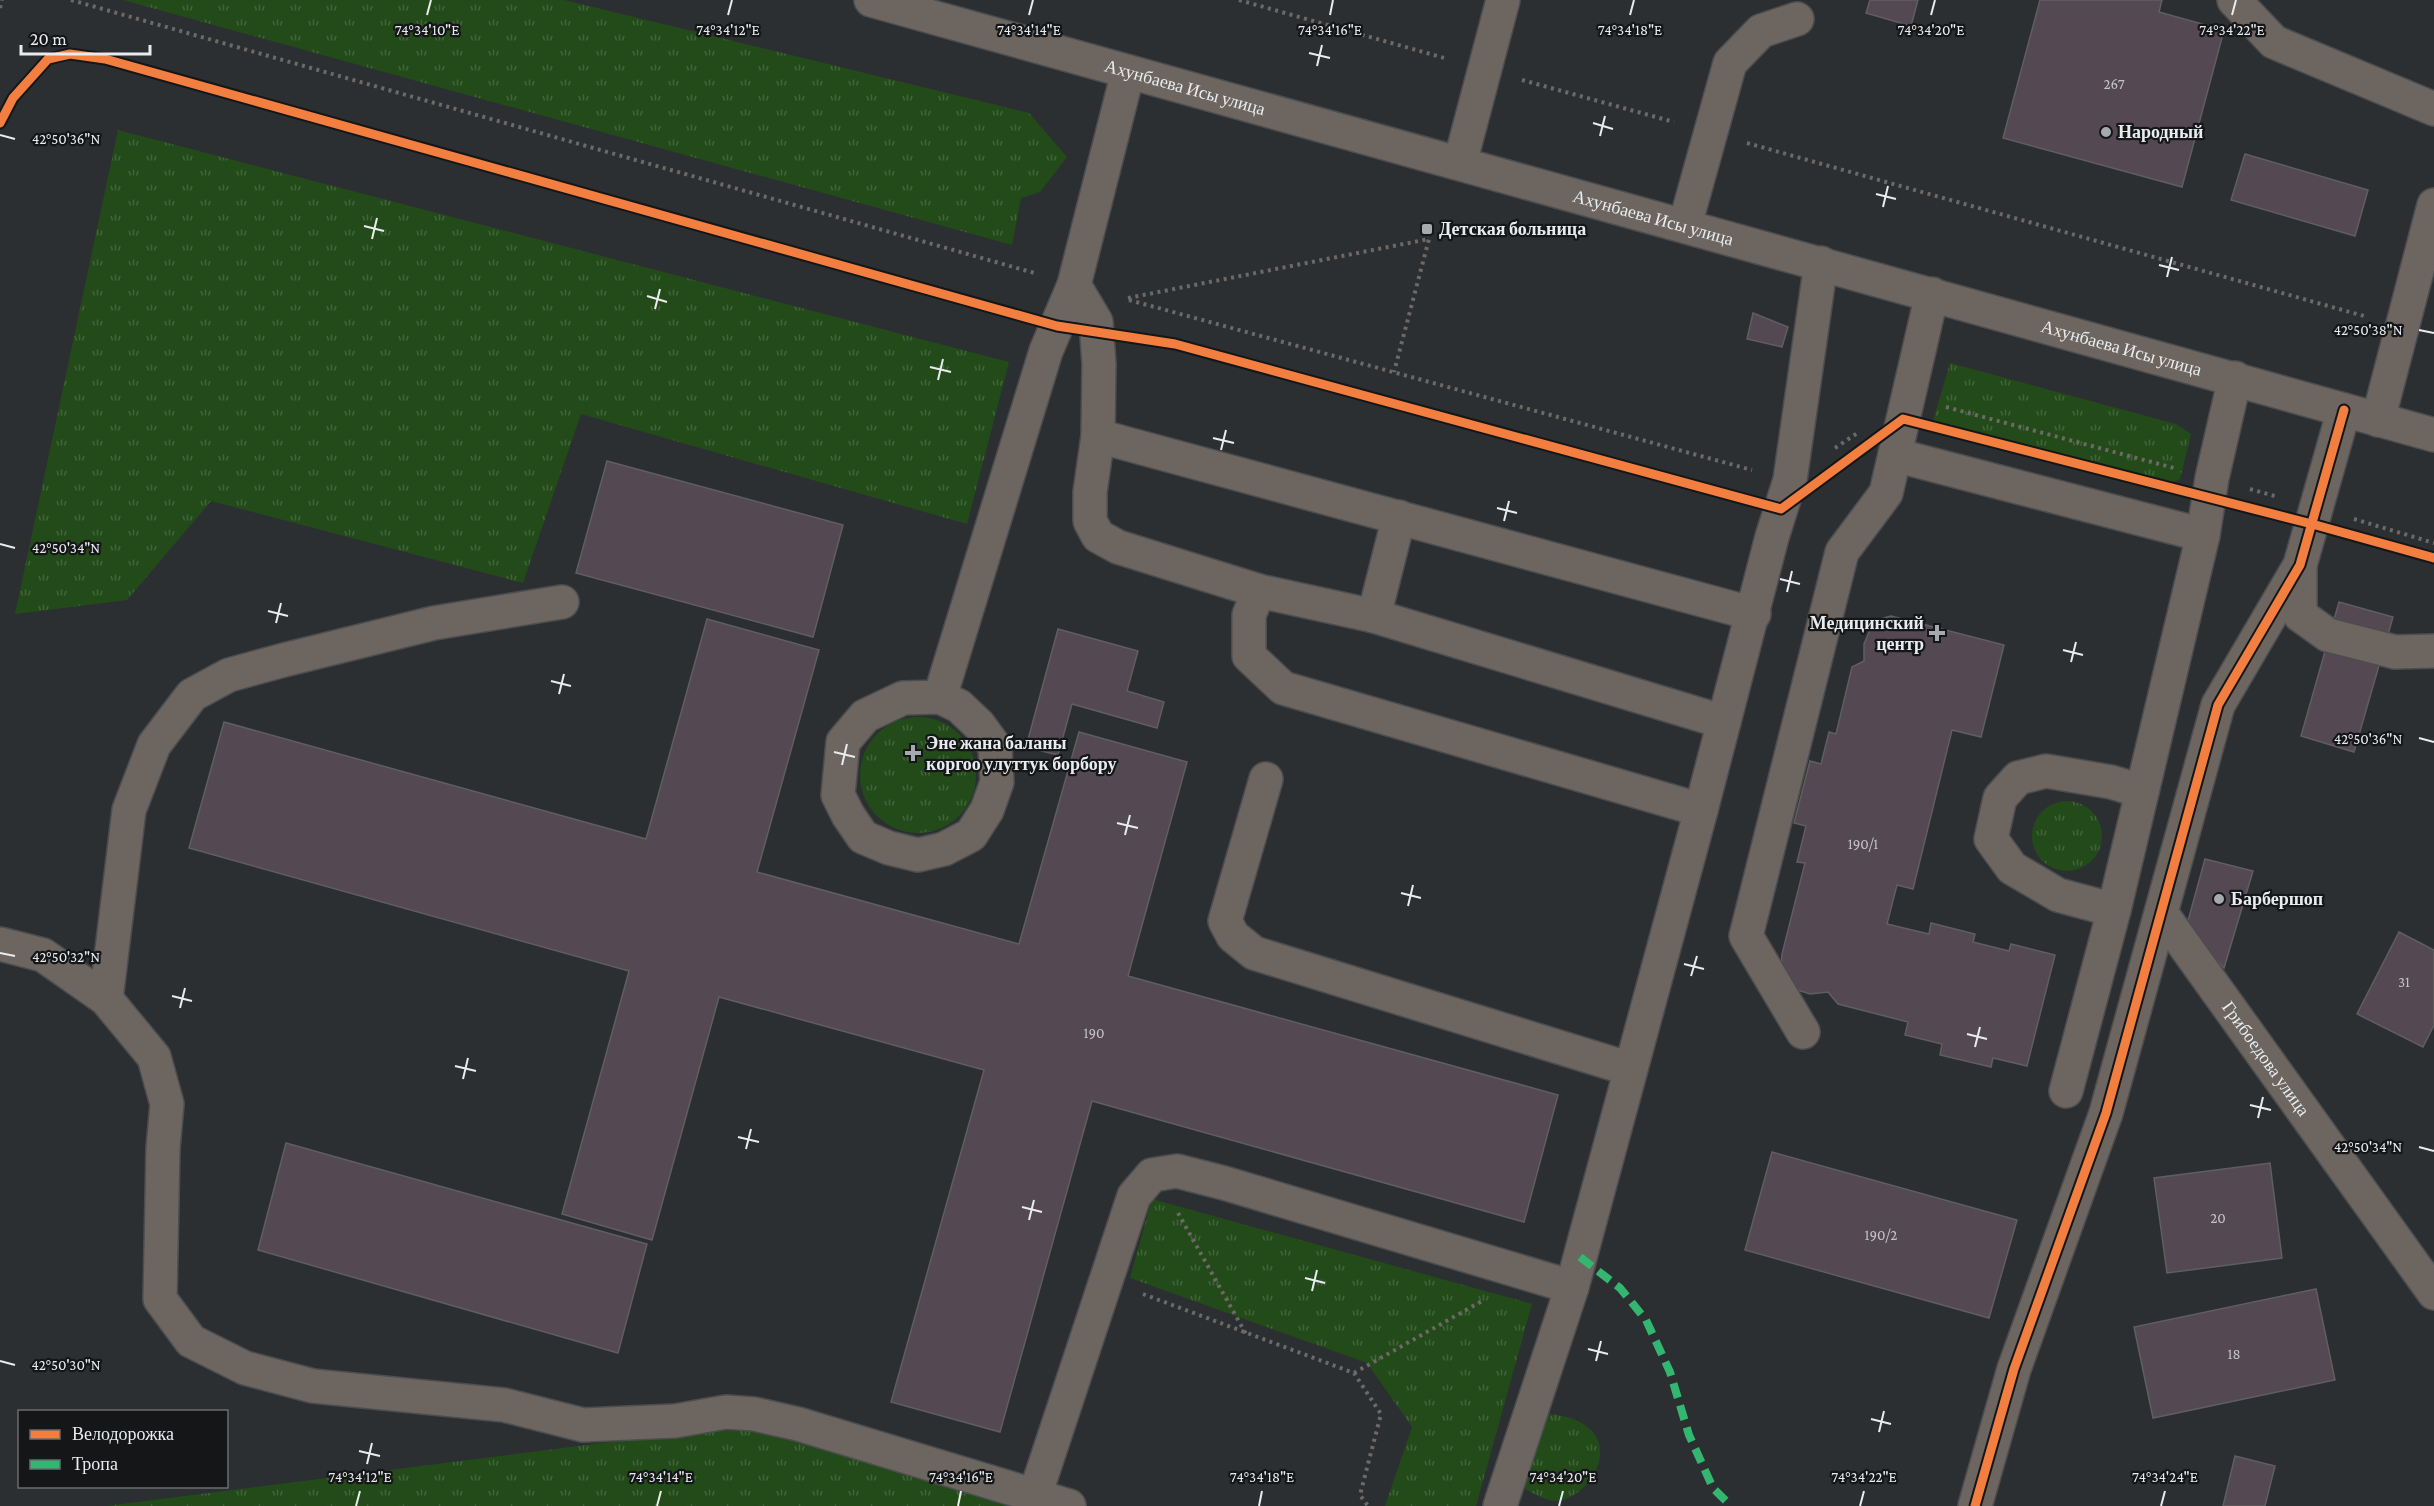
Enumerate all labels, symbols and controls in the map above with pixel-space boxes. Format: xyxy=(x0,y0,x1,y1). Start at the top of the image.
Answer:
scale bar xyxy=(21,18,150,56)
text: 74°34'10"E xyxy=(395,22,459,38)
text: 74°34'12"E xyxy=(696,22,760,38)
text: 74°34'14"E xyxy=(997,22,1061,38)
text: 74°34'16"E xyxy=(1298,22,1362,38)
text: 74°34'18"E xyxy=(1598,22,1662,38)
text: 74°34'20"E xyxy=(1898,22,1964,38)
text: 74°34'22"E xyxy=(2199,22,2265,38)
text: 20 m xyxy=(30,29,67,49)
street label: Ахунбаева Исы улица xyxy=(1103,56,1268,119)
house number: 267 xyxy=(2103,76,2125,92)
place label: Народный xyxy=(2118,122,2203,142)
marker: Народный xyxy=(2099,125,2113,139)
text: 42°50'36"N xyxy=(32,131,100,147)
street label: Ахунбаева Исы улица xyxy=(1571,186,1736,250)
place label: Детская больница xyxy=(1439,219,1586,239)
marker: Детская больница xyxy=(1420,222,1434,236)
street label: Ахунбаева Исы улица xyxy=(2039,316,2204,380)
text: 42°50'38"N xyxy=(2333,322,2403,338)
text: 42°50'34"N xyxy=(32,540,100,556)
place label: Медицинский центр xyxy=(1810,613,1924,654)
marker: Медицинский центр xyxy=(1928,624,1946,642)
text: 42°50'36"N xyxy=(2334,731,2402,747)
place label: Эне жана баланы коргоо улуттук борбору xyxy=(926,733,1117,774)
marker: Эне жана баланы коргоо улуттук борбору xyxy=(904,744,922,762)
house number: 190/1 xyxy=(1848,836,1878,852)
place label: Барбершоп xyxy=(2231,889,2323,909)
marker: Барбершоп xyxy=(2212,892,2226,906)
text: 42°50'32"N xyxy=(32,949,100,965)
house number: 31 xyxy=(2398,974,2410,990)
street label: Грибоедова улица xyxy=(2218,997,2314,1120)
house number: 190 xyxy=(1083,1025,1105,1041)
text: 42°50'34"N xyxy=(2334,1139,2402,1155)
house number: 20 xyxy=(2210,1210,2226,1226)
house number: 190/2 xyxy=(1864,1227,1898,1243)
house number: 18 xyxy=(2227,1346,2241,1362)
text: 42°50'30"N xyxy=(31,1357,101,1373)
legend xyxy=(18,1410,228,1488)
text: Велодорожка xyxy=(72,1424,174,1444)
text: Тропа xyxy=(72,1454,118,1474)
text: 74°34'12"E xyxy=(328,1469,392,1485)
text: 74°34'14"E xyxy=(629,1469,693,1485)
text: 74°34'16"E xyxy=(929,1469,993,1485)
text: 74°34'18"E xyxy=(1230,1469,1294,1485)
text: 74°34'20"E xyxy=(1530,1469,1596,1485)
text: 74°34'22"E xyxy=(1831,1469,1897,1485)
text: 74°34'24"E xyxy=(2132,1469,2198,1485)

